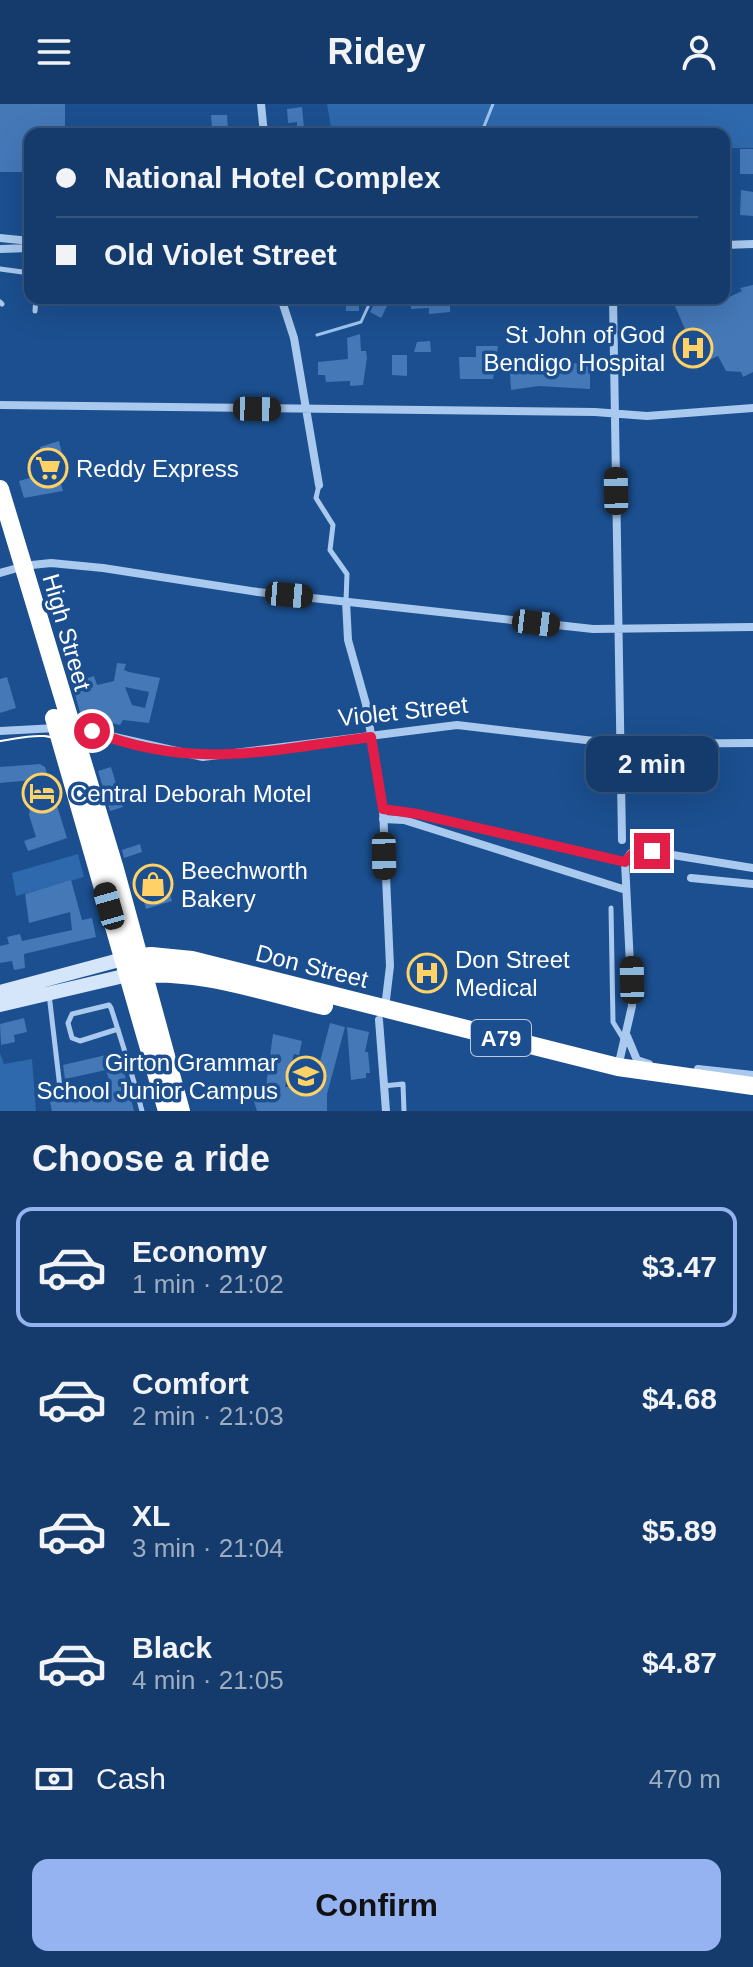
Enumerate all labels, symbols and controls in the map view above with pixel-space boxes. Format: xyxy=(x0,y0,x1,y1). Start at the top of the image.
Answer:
icon: menu xyxy=(32,30,76,74)
icon: person xyxy=(677,30,721,74)
text: Ridey xyxy=(327,31,426,72)
text: National Hotel Complex xyxy=(104,161,441,194)
text: Old Violet Street xyxy=(104,238,337,271)
place label: St John of God Bendigo Hospital xyxy=(484,321,665,376)
hospital icon: St John of God Bendigo Hospital xyxy=(672,327,714,369)
car xyxy=(233,397,281,421)
supermarket icon: Reddy Express xyxy=(27,447,69,489)
place label: Reddy Express xyxy=(76,455,239,482)
car xyxy=(604,467,628,515)
street label: High Street xyxy=(37,571,97,694)
car xyxy=(264,581,314,609)
car xyxy=(511,608,561,638)
street label: Violet Street xyxy=(337,691,470,731)
route start xyxy=(74,713,110,749)
callout: 2 min xyxy=(586,735,718,791)
text: 2 min xyxy=(618,749,686,779)
hotel icon: Central Deborah Motel xyxy=(21,772,63,814)
place label: Central Deborah Motel xyxy=(70,780,311,807)
car xyxy=(372,832,396,880)
route end xyxy=(634,833,670,869)
place label: Beechworth Bakery xyxy=(181,857,308,912)
shop icon: Beechworth Bakery xyxy=(132,863,174,905)
car xyxy=(91,880,127,932)
street label: Don Street xyxy=(253,939,371,993)
place label: Don Street Medical xyxy=(455,946,570,1001)
hospital icon: Don Street Medical xyxy=(406,952,448,994)
car xyxy=(620,956,644,1004)
road number: A79 xyxy=(471,1020,531,1056)
place label: Girton Grammar School Junior Campus xyxy=(37,1049,278,1104)
school or university icon: Girton Grammar School Junior Campus xyxy=(285,1055,327,1097)
text: Choose a ride xyxy=(32,1138,270,1179)
icon: car xyxy=(36,1231,108,1303)
text: Economy xyxy=(132,1235,267,1268)
text: $3.47 xyxy=(642,1250,717,1283)
text: 1 min · 21:02 xyxy=(132,1269,284,1299)
icon: car xyxy=(36,1363,108,1435)
text: Comfort xyxy=(132,1367,249,1400)
text: $4.68 xyxy=(642,1382,717,1415)
text: 2 min · 21:03 xyxy=(132,1401,284,1431)
icon: car xyxy=(36,1495,108,1567)
text: XL xyxy=(132,1499,170,1532)
text: $5.89 xyxy=(642,1514,717,1547)
text: 3 min · 21:04 xyxy=(132,1533,284,1563)
icon: car xyxy=(36,1627,108,1699)
text: Black xyxy=(132,1631,212,1664)
text: $4.87 xyxy=(642,1646,717,1679)
text: 4 min · 21:05 xyxy=(132,1665,284,1695)
icon: cash xyxy=(32,1757,76,1801)
text: Cash xyxy=(96,1762,166,1795)
text: 470 m xyxy=(649,1764,721,1794)
button: Confirm xyxy=(32,1859,721,1951)

